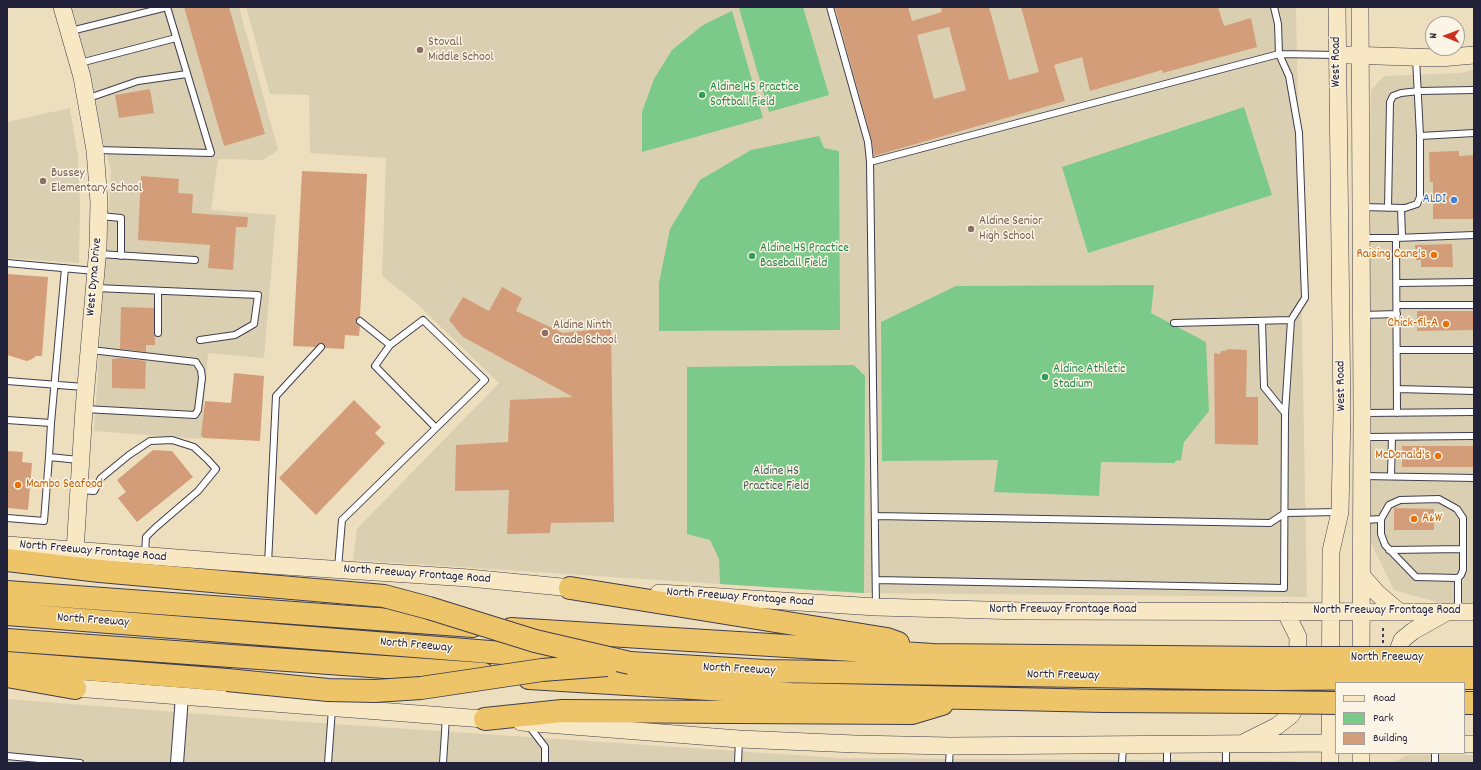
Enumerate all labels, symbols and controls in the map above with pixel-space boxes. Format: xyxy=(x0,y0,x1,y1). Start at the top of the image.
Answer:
north arrow xyxy=(1425,16,1465,56)
text: N xyxy=(1426,33,1442,39)
place label: Stovall Middle School xyxy=(428,35,494,66)
street label: West Road xyxy=(1329,37,1345,87)
marker: Stovall Middle School xyxy=(415,45,425,55)
place label: Aldine HS Practice Softball Field xyxy=(710,80,799,111)
marker: Aldine HS Practice Softball Field xyxy=(697,90,707,100)
place label: Bussey Elementary School xyxy=(51,166,142,197)
marker: Bussey Elementary School xyxy=(38,176,48,186)
place label: ALDI xyxy=(1423,192,1446,208)
marker: ALDI xyxy=(1449,195,1459,205)
place label: Aldine Senior High School xyxy=(979,214,1043,245)
marker: Aldine Senior High School xyxy=(966,224,976,234)
street label: West Dyna Drive xyxy=(84,237,106,317)
place label: Aldine HS Practice Baseball Field xyxy=(760,241,849,272)
place label: Raising Cane's xyxy=(1356,247,1426,263)
marker: Raising Cane's xyxy=(1429,250,1439,260)
marker: Aldine HS Practice Baseball Field xyxy=(747,251,757,261)
place label: Chick-fil-A xyxy=(1388,316,1438,332)
place label: Aldine Ninth Grade School xyxy=(553,318,617,349)
marker: Chick-fil-A xyxy=(1441,319,1451,329)
marker: Aldine Ninth Grade School xyxy=(540,328,550,338)
street label: West Road xyxy=(1334,360,1350,412)
place label: Aldine Athletic Stadium xyxy=(1053,362,1125,393)
marker: Aldine Athletic Stadium xyxy=(1040,372,1050,382)
place label: McDonald's xyxy=(1375,448,1430,464)
marker: McDonald's xyxy=(1433,451,1443,461)
park label: Aldine HS Practice Field xyxy=(743,464,809,495)
place label: Mambo Seafood xyxy=(26,477,103,493)
marker: Mambo Seafood xyxy=(13,480,23,490)
place label: A&W xyxy=(1422,511,1442,527)
marker: A&W xyxy=(1409,514,1419,524)
street label: North Freeway Frontage Road xyxy=(19,538,167,566)
street label: North Freeway Frontage Road xyxy=(343,562,491,588)
street label: North Freeway Frontage Road xyxy=(666,585,814,611)
street label: North Freeway Frontage Road xyxy=(989,602,1137,618)
street label: North Freeway Frontage Road xyxy=(1313,603,1461,619)
street label: North Freeway xyxy=(56,611,130,631)
street label: North Freeway xyxy=(379,635,453,657)
street label: North Freeway xyxy=(1351,650,1423,666)
street label: North Freeway xyxy=(702,660,776,680)
street label: North Freeway xyxy=(1027,668,1099,684)
legend xyxy=(1335,682,1465,754)
text: Road xyxy=(1373,690,1395,707)
text: Park xyxy=(1373,710,1393,727)
text: Building xyxy=(1373,730,1408,747)

